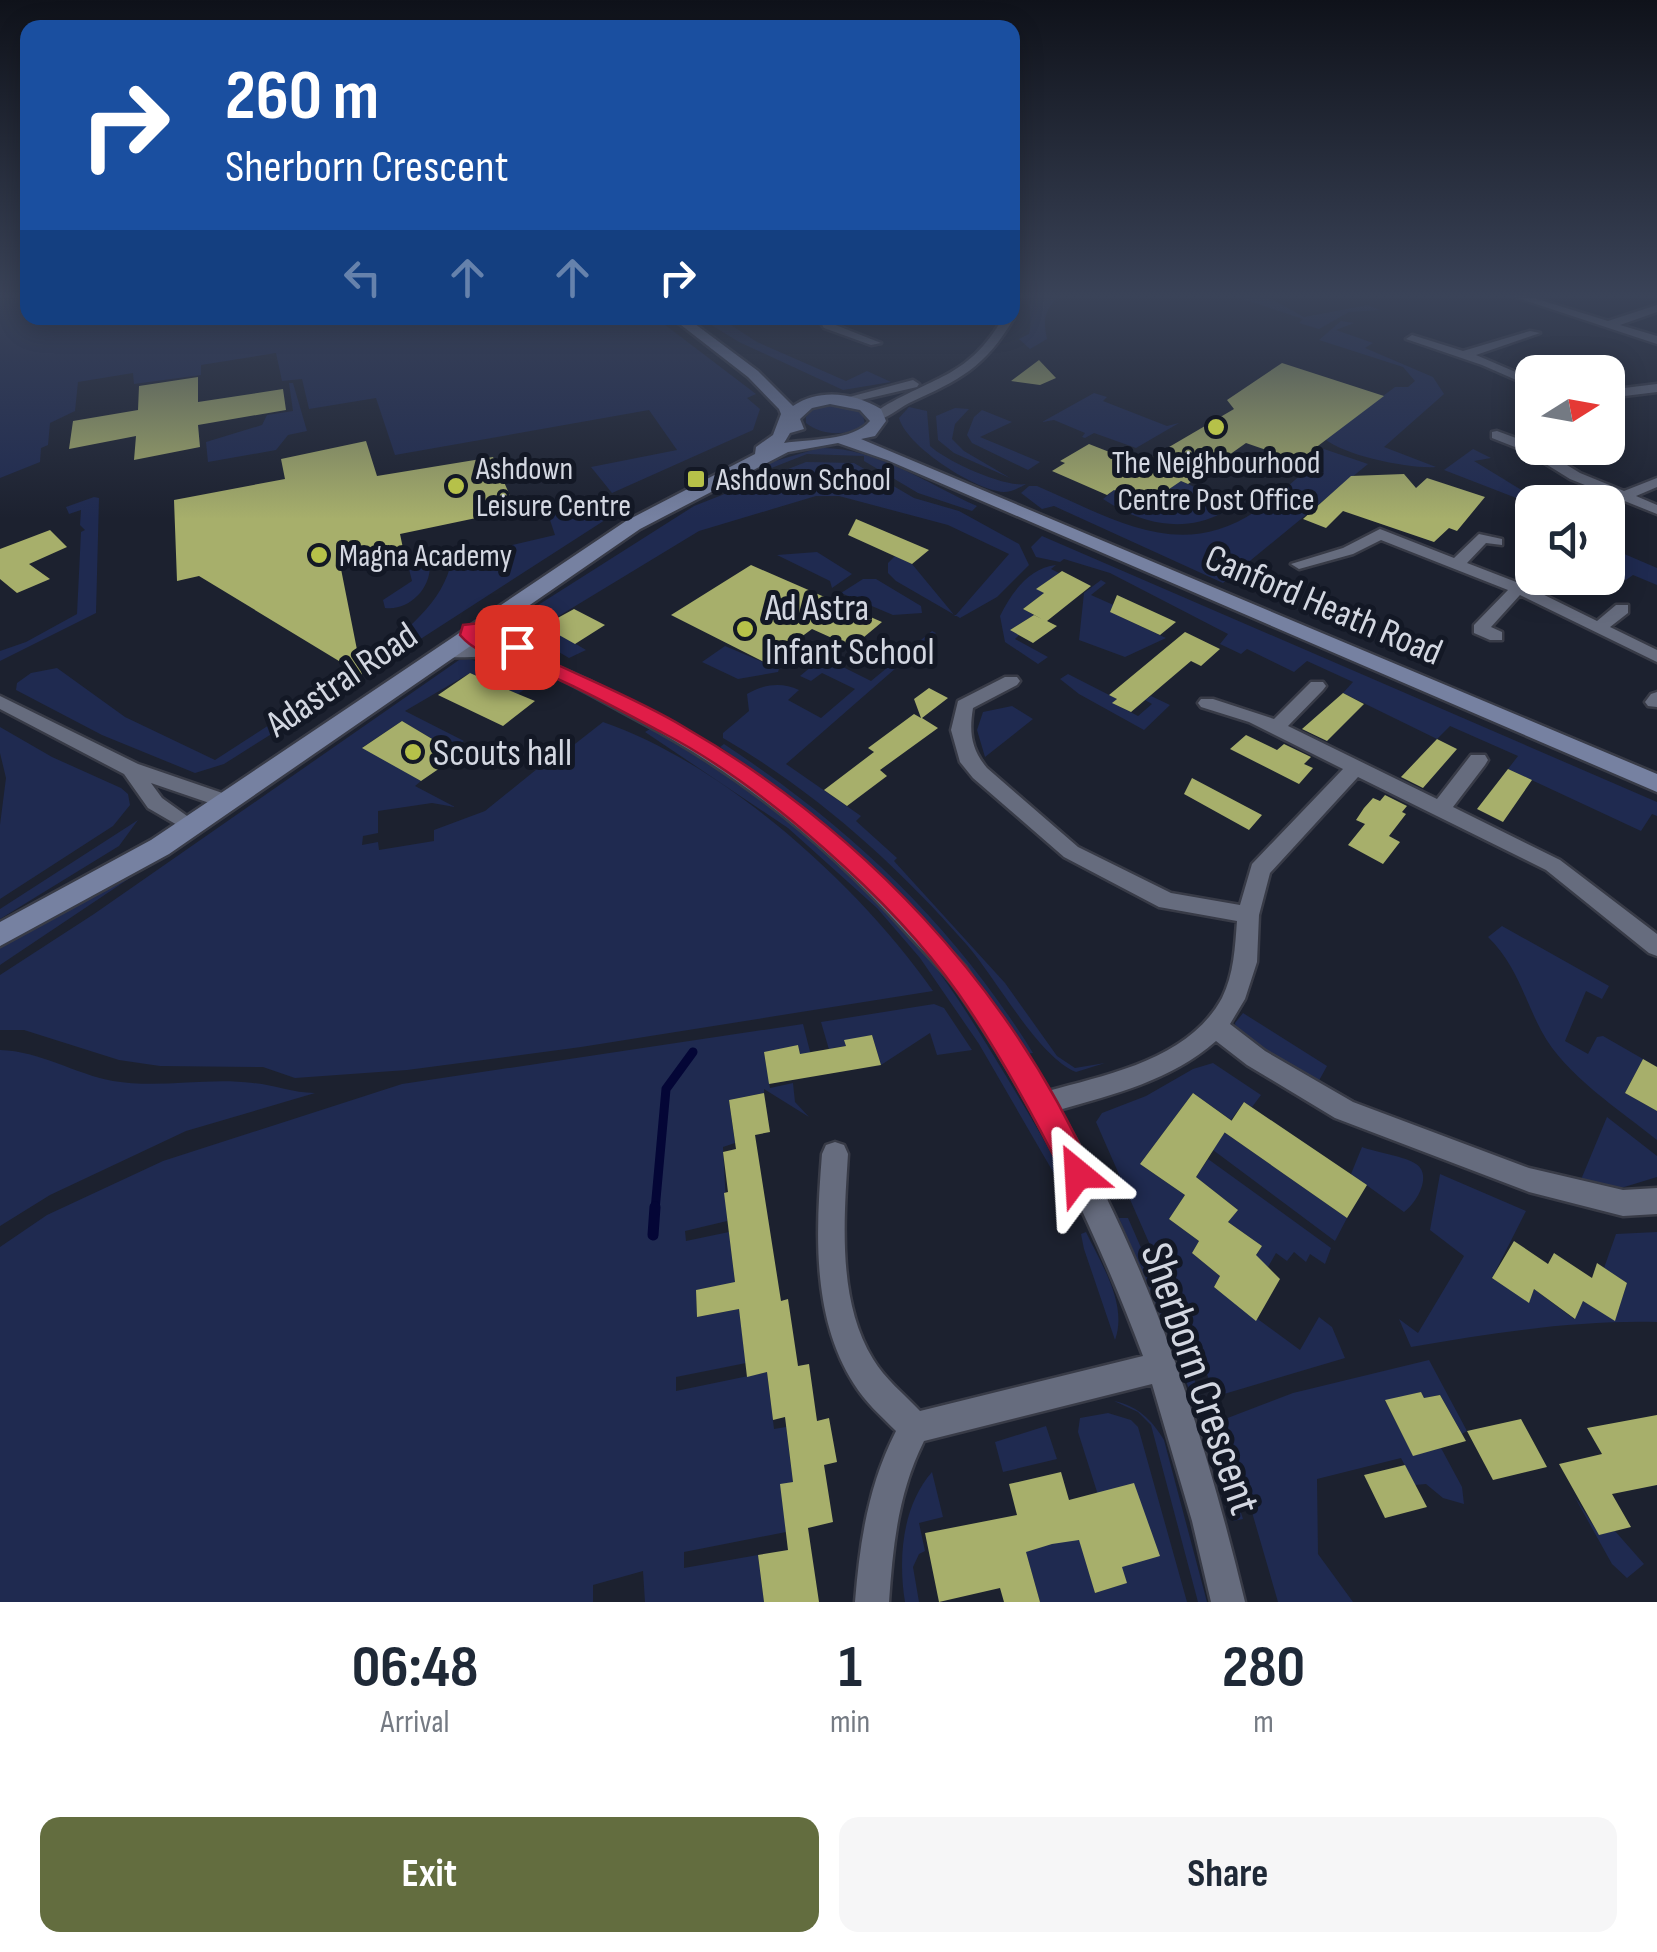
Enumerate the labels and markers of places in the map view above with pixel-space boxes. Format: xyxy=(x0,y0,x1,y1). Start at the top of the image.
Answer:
marker: The Neighbourhood Centre Post Office xyxy=(1205,416,1227,438)
place label: The Neighbourhood Centre Post Office xyxy=(1112,444,1320,520)
place label: Ashdown Leisure Centre xyxy=(475,450,631,526)
place label: Ashdown School xyxy=(715,461,891,500)
marker: Ashdown School xyxy=(685,468,707,490)
marker: Ashdown Leisure Centre xyxy=(445,475,467,497)
place label: Magna Academy xyxy=(339,537,512,576)
marker: Magna Academy xyxy=(308,544,330,566)
place label: Ad Astra Infant School xyxy=(764,586,935,675)
pin xyxy=(475,605,560,690)
marker: Ad Astra Infant School xyxy=(734,618,756,640)
place label: Scouts hall xyxy=(433,731,572,776)
marker: Scouts hall xyxy=(402,741,424,763)

